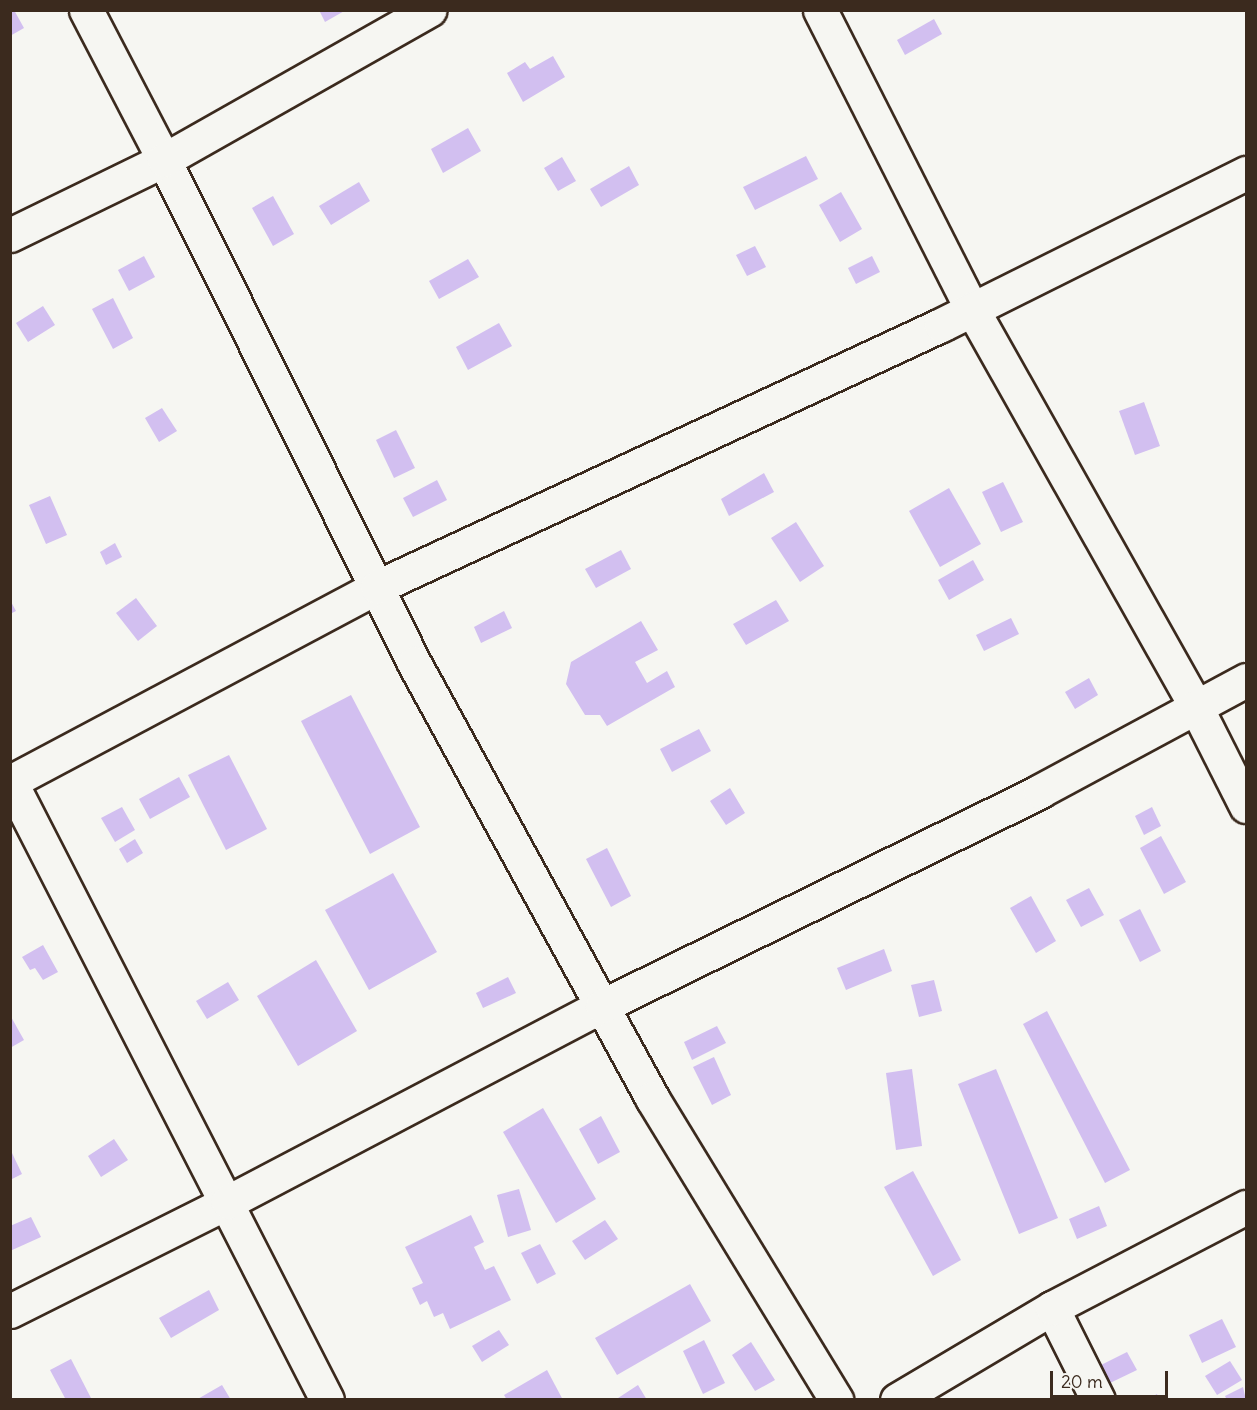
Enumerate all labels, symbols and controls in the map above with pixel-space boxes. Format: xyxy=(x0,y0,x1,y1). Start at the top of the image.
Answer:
scale bar xyxy=(1053,1359,1172,1397)
text: 20 m xyxy=(1061,1370,1103,1393)

